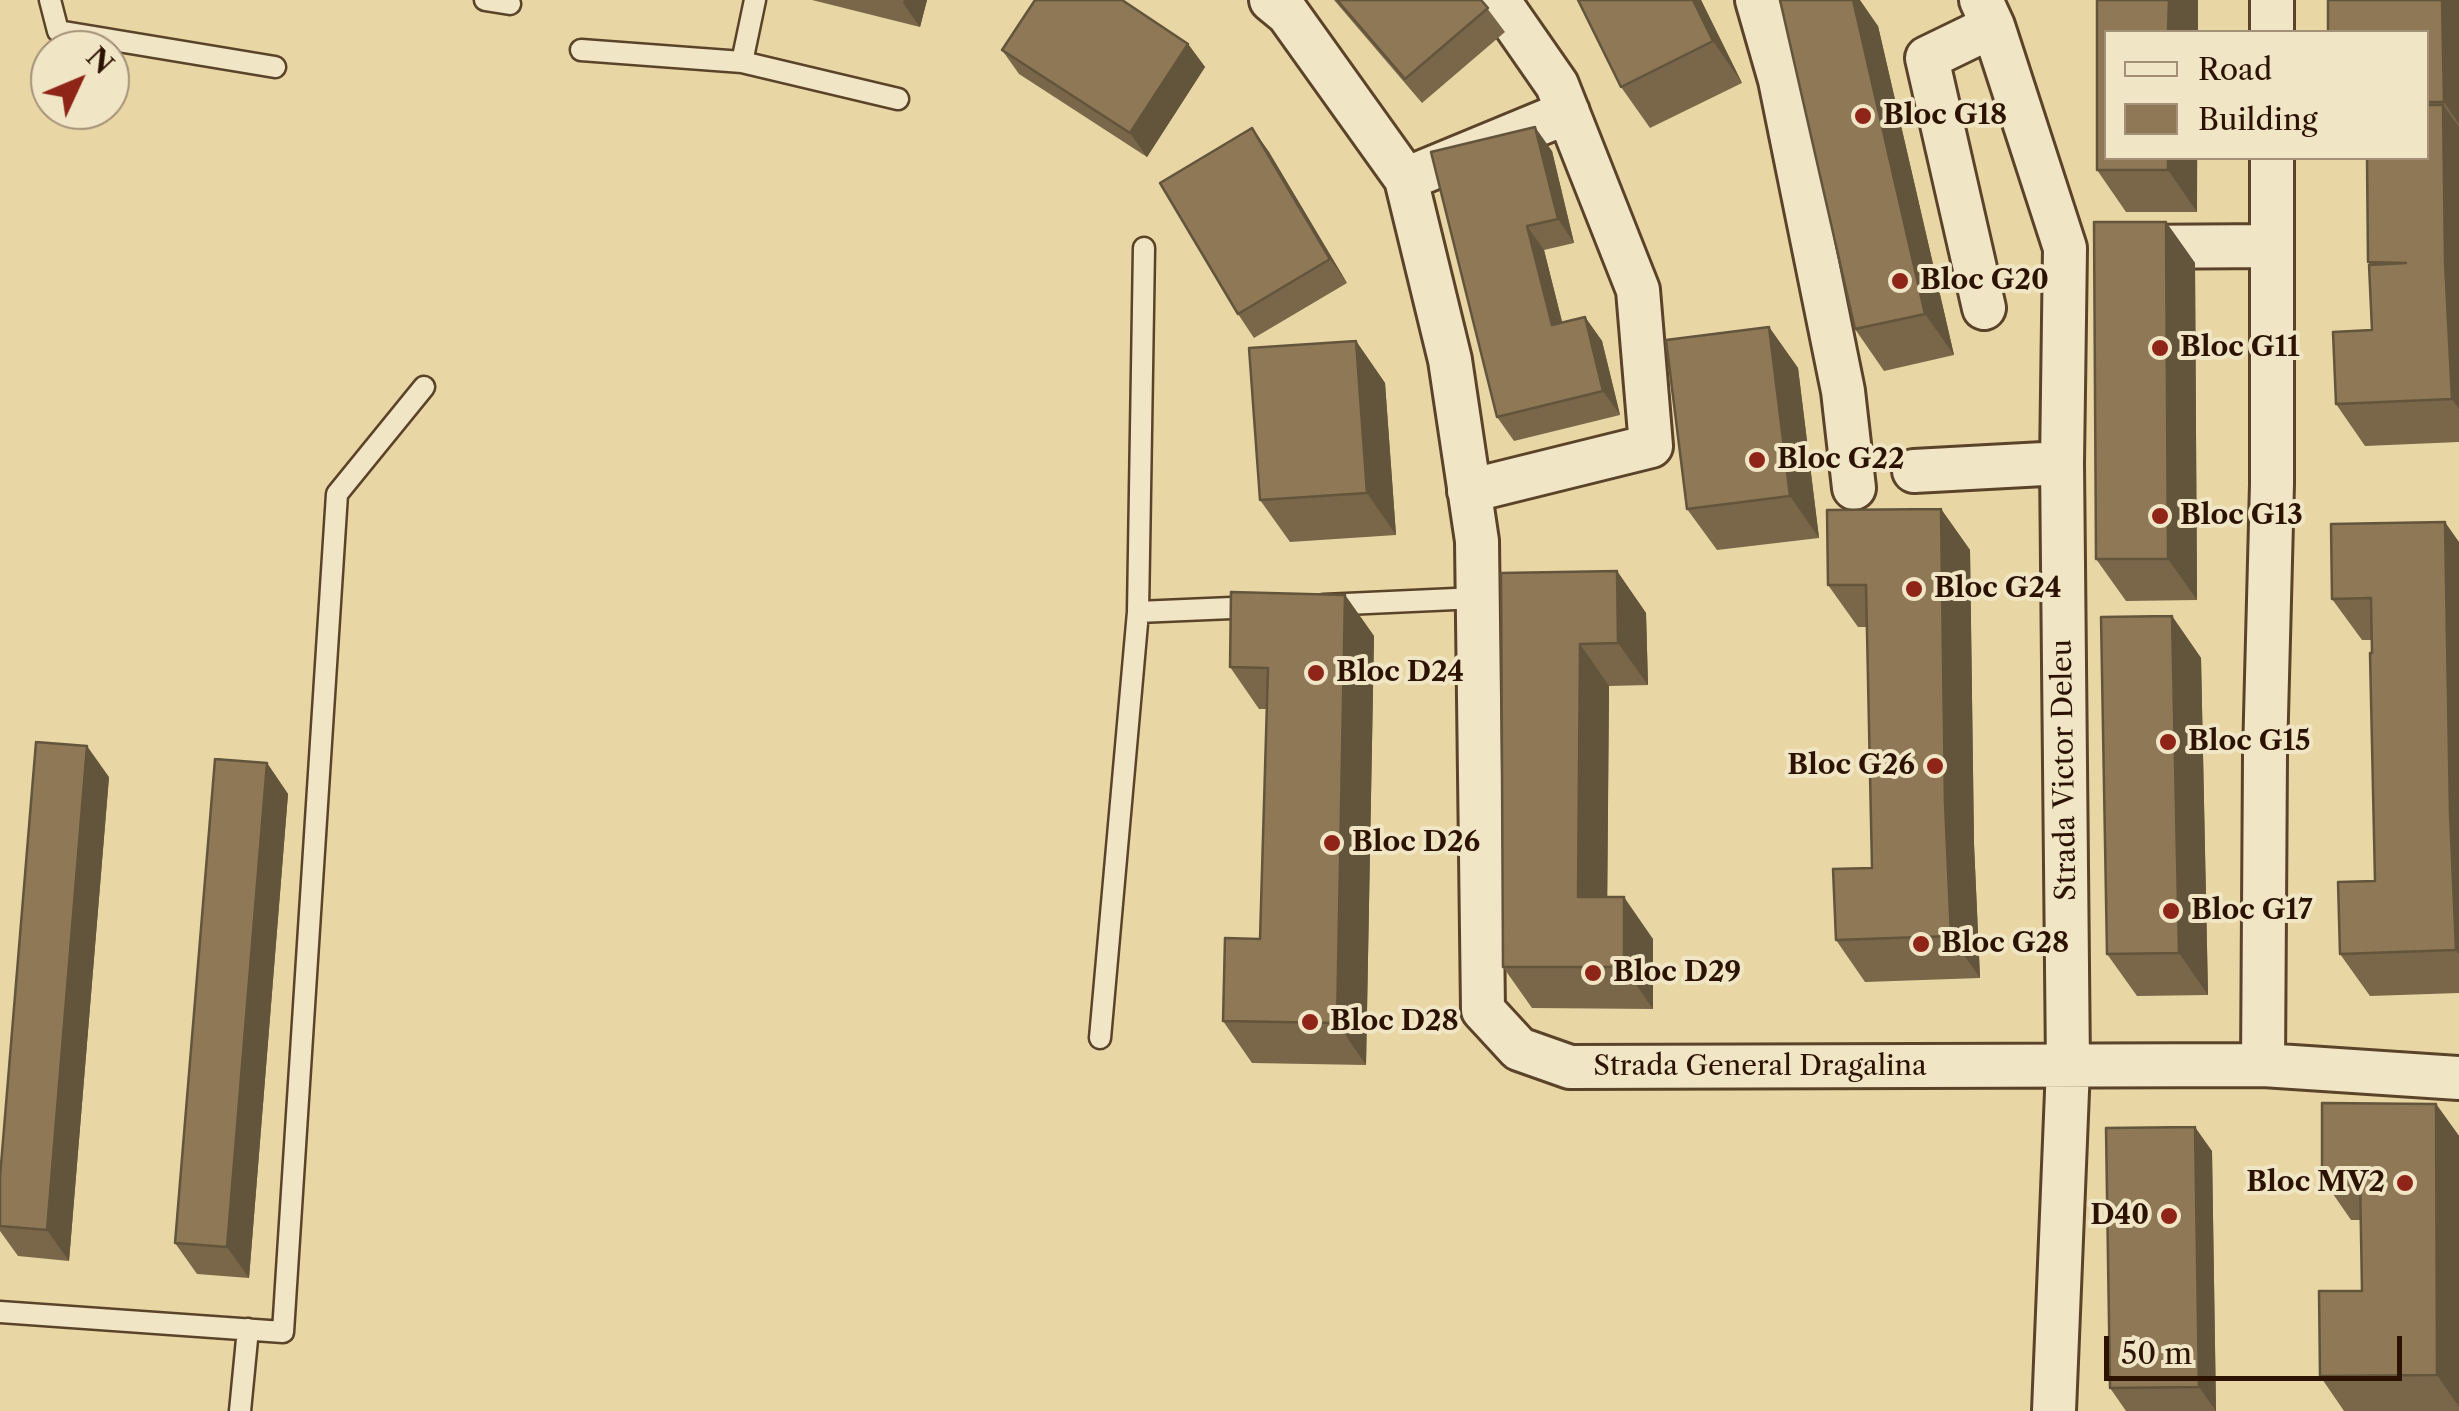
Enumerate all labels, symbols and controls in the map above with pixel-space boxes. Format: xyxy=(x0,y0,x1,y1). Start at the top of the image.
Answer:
north arrow xyxy=(30,30,130,130)
legend xyxy=(2104,30,2429,160)
text: N xyxy=(79,40,121,81)
text: Road xyxy=(2198,51,2272,88)
place label: Bloc G18 xyxy=(1883,99,2007,133)
text: Building xyxy=(2198,101,2318,138)
marker: Bloc G18 xyxy=(1852,105,1874,127)
place label: Bloc G20 xyxy=(1920,264,2049,298)
marker: Bloc G20 xyxy=(1889,270,1911,292)
place label: Bloc G11 xyxy=(2180,331,2300,365)
marker: Bloc G11 xyxy=(2149,337,2171,359)
place label: Bloc G22 xyxy=(1777,443,1905,477)
marker: Bloc G22 xyxy=(1746,449,1768,471)
place label: Bloc G13 xyxy=(2180,499,2303,533)
marker: Bloc G13 xyxy=(2149,505,2171,527)
place label: Bloc G24 xyxy=(1934,572,2062,606)
marker: Bloc G24 xyxy=(1903,578,1925,600)
street label: Strada Victor Deleu xyxy=(2046,639,2084,901)
place label: Bloc D24 xyxy=(1336,656,1464,690)
marker: Bloc D24 xyxy=(1305,662,1327,684)
place label: Bloc G15 xyxy=(2188,725,2310,759)
marker: Bloc G15 xyxy=(2157,731,2179,753)
place label: Bloc G26 xyxy=(1787,749,1915,783)
marker: Bloc G26 xyxy=(1924,755,1946,777)
place label: Bloc D26 xyxy=(1352,826,1480,860)
marker: Bloc D26 xyxy=(1321,832,1343,854)
place label: Bloc G17 xyxy=(2191,894,2313,928)
marker: Bloc G17 xyxy=(2160,900,2182,922)
place label: Bloc G28 xyxy=(1941,927,2069,961)
marker: Bloc G28 xyxy=(1910,933,1932,955)
place label: Bloc D29 xyxy=(1613,956,1741,990)
marker: Bloc D29 xyxy=(1582,962,1604,984)
place label: Bloc D28 xyxy=(1330,1005,1459,1039)
marker: Bloc D28 xyxy=(1299,1011,1321,1033)
street label: Strada General Dragalina xyxy=(1593,1050,1927,1084)
place label: Bloc MV2 xyxy=(2246,1166,2385,1200)
marker: Bloc MV2 xyxy=(2394,1172,2416,1194)
place label: D40 xyxy=(2090,1199,2149,1233)
marker: D40 xyxy=(2158,1205,2180,1227)
scale bar xyxy=(2109,1316,2406,1378)
text: 50 m xyxy=(2121,1335,2192,1372)

